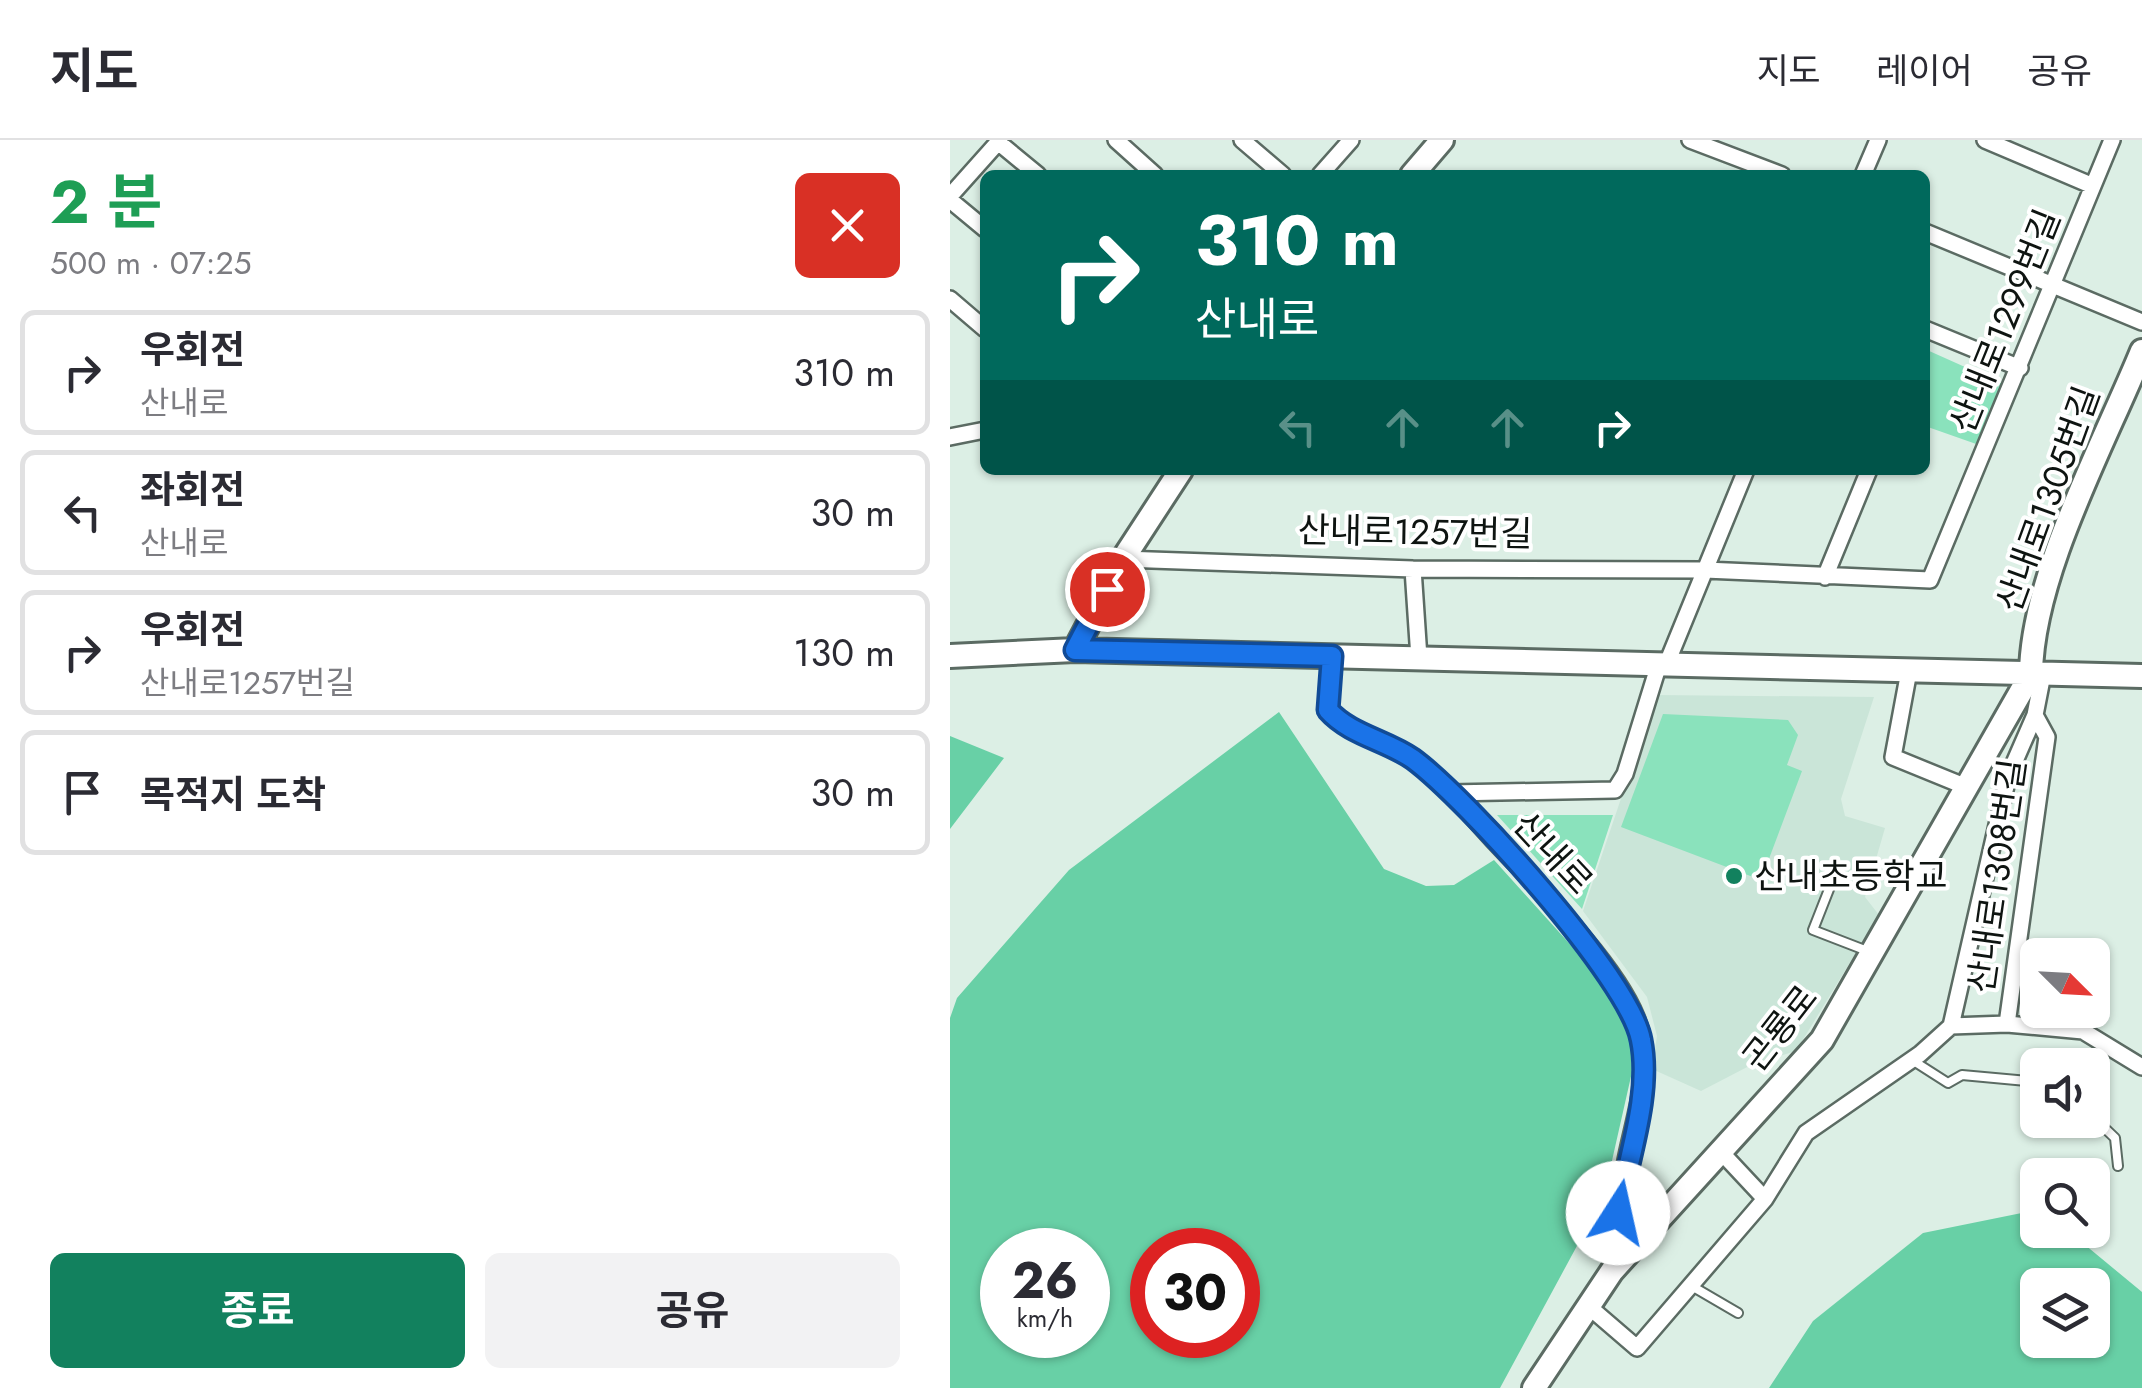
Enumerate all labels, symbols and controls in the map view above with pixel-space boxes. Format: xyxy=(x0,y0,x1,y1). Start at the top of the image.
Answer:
text: 지도 xyxy=(50,37,138,106)
text: 지도 xyxy=(1757,46,1821,96)
text: 레이어 xyxy=(1876,46,1973,96)
text: 공유 xyxy=(2028,46,2092,96)
text: 2 분 xyxy=(50,159,163,246)
button: close xyxy=(795,173,900,278)
text: 310 m xyxy=(1195,190,1399,291)
street label: 산내로1299번길 xyxy=(1937,202,2073,440)
icon: right xyxy=(1030,210,1160,340)
text: 500 m · 07:25 xyxy=(50,240,252,286)
text: 산내로 xyxy=(1195,287,1319,352)
text: 우회전 xyxy=(140,322,245,377)
icon: right xyxy=(55,345,110,400)
text: 310 m xyxy=(793,345,895,400)
street label: 산내로1305번길 xyxy=(1984,379,2112,619)
text: 산내로 xyxy=(140,380,228,426)
icon: left xyxy=(1270,400,1325,455)
icon: ahead xyxy=(1375,400,1430,455)
icon: ahead xyxy=(1480,400,1535,455)
icon: right xyxy=(1585,400,1640,455)
text: 좌회전 xyxy=(140,462,245,517)
icon: left xyxy=(55,485,110,540)
text: 30 m xyxy=(810,485,895,540)
street label: 산내로1257번길 xyxy=(1297,505,1533,559)
text: 산내로 xyxy=(140,520,228,566)
pin xyxy=(1065,547,1150,632)
icon: arrive xyxy=(1080,562,1135,617)
text: 우회전 xyxy=(140,602,245,657)
icon: right xyxy=(55,625,110,680)
text: 130 m xyxy=(793,625,895,680)
text: 산내로1257번길 xyxy=(140,660,355,706)
street label: 산내로1308번길 xyxy=(1956,756,2038,996)
icon: arrive xyxy=(55,765,110,820)
text: 30 m xyxy=(810,765,895,820)
text: 목적지 도착 xyxy=(140,767,326,822)
street label: 산내로 xyxy=(1502,801,1604,905)
place label: 산내초등학교 xyxy=(1754,851,1947,901)
marker: 산내초등학교 xyxy=(1723,865,1745,887)
north arrow xyxy=(2020,938,2110,1028)
map controls xyxy=(2020,938,2110,1358)
street label: 곤룡로 xyxy=(1731,975,1829,1081)
button: sound xyxy=(2020,1048,2110,1138)
button: search xyxy=(2020,1158,2110,1248)
position arrow xyxy=(1566,1161,1670,1265)
speed limit sign: 30 xyxy=(1130,1228,1260,1358)
text: 26 xyxy=(1012,1244,1078,1317)
button: 종료 xyxy=(50,1253,465,1368)
button: 공유 xyxy=(485,1253,900,1368)
button: layers xyxy=(2020,1268,2110,1358)
text: km/h xyxy=(1017,1300,1073,1336)

